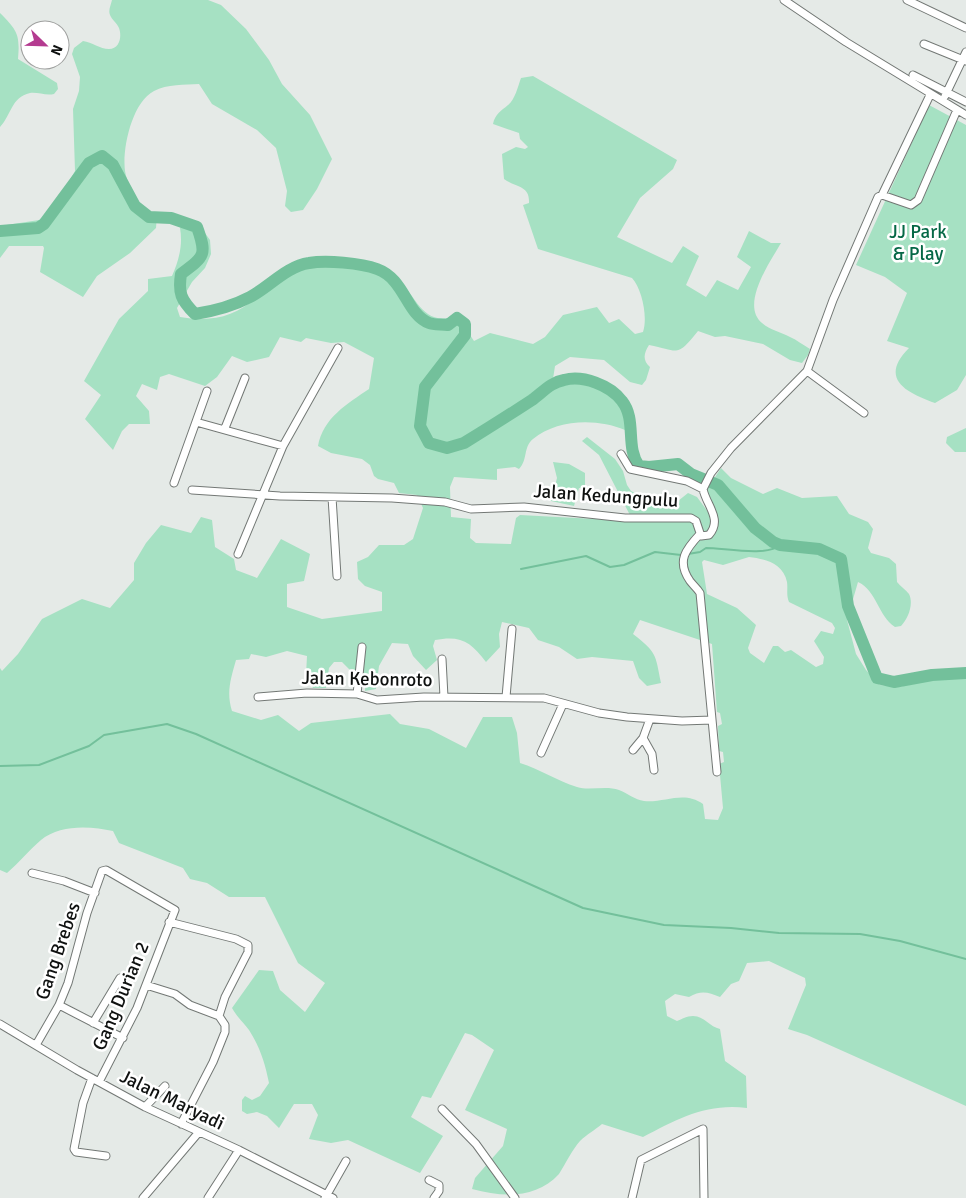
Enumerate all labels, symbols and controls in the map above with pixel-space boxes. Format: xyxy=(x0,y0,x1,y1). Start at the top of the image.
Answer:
north arrow xyxy=(20,20,70,70)
text: N xyxy=(47,42,66,58)
park label: JJ Park & Play xyxy=(889,220,947,266)
street label: Jalan Kedungpulu xyxy=(533,479,679,513)
street label: Jalan Kebonroto xyxy=(301,666,433,692)
street label: Gang Brebes xyxy=(30,899,86,1003)
street label: Gang Durian 2 xyxy=(87,938,155,1054)
street label: Jalan Maryadi xyxy=(116,1064,228,1136)

